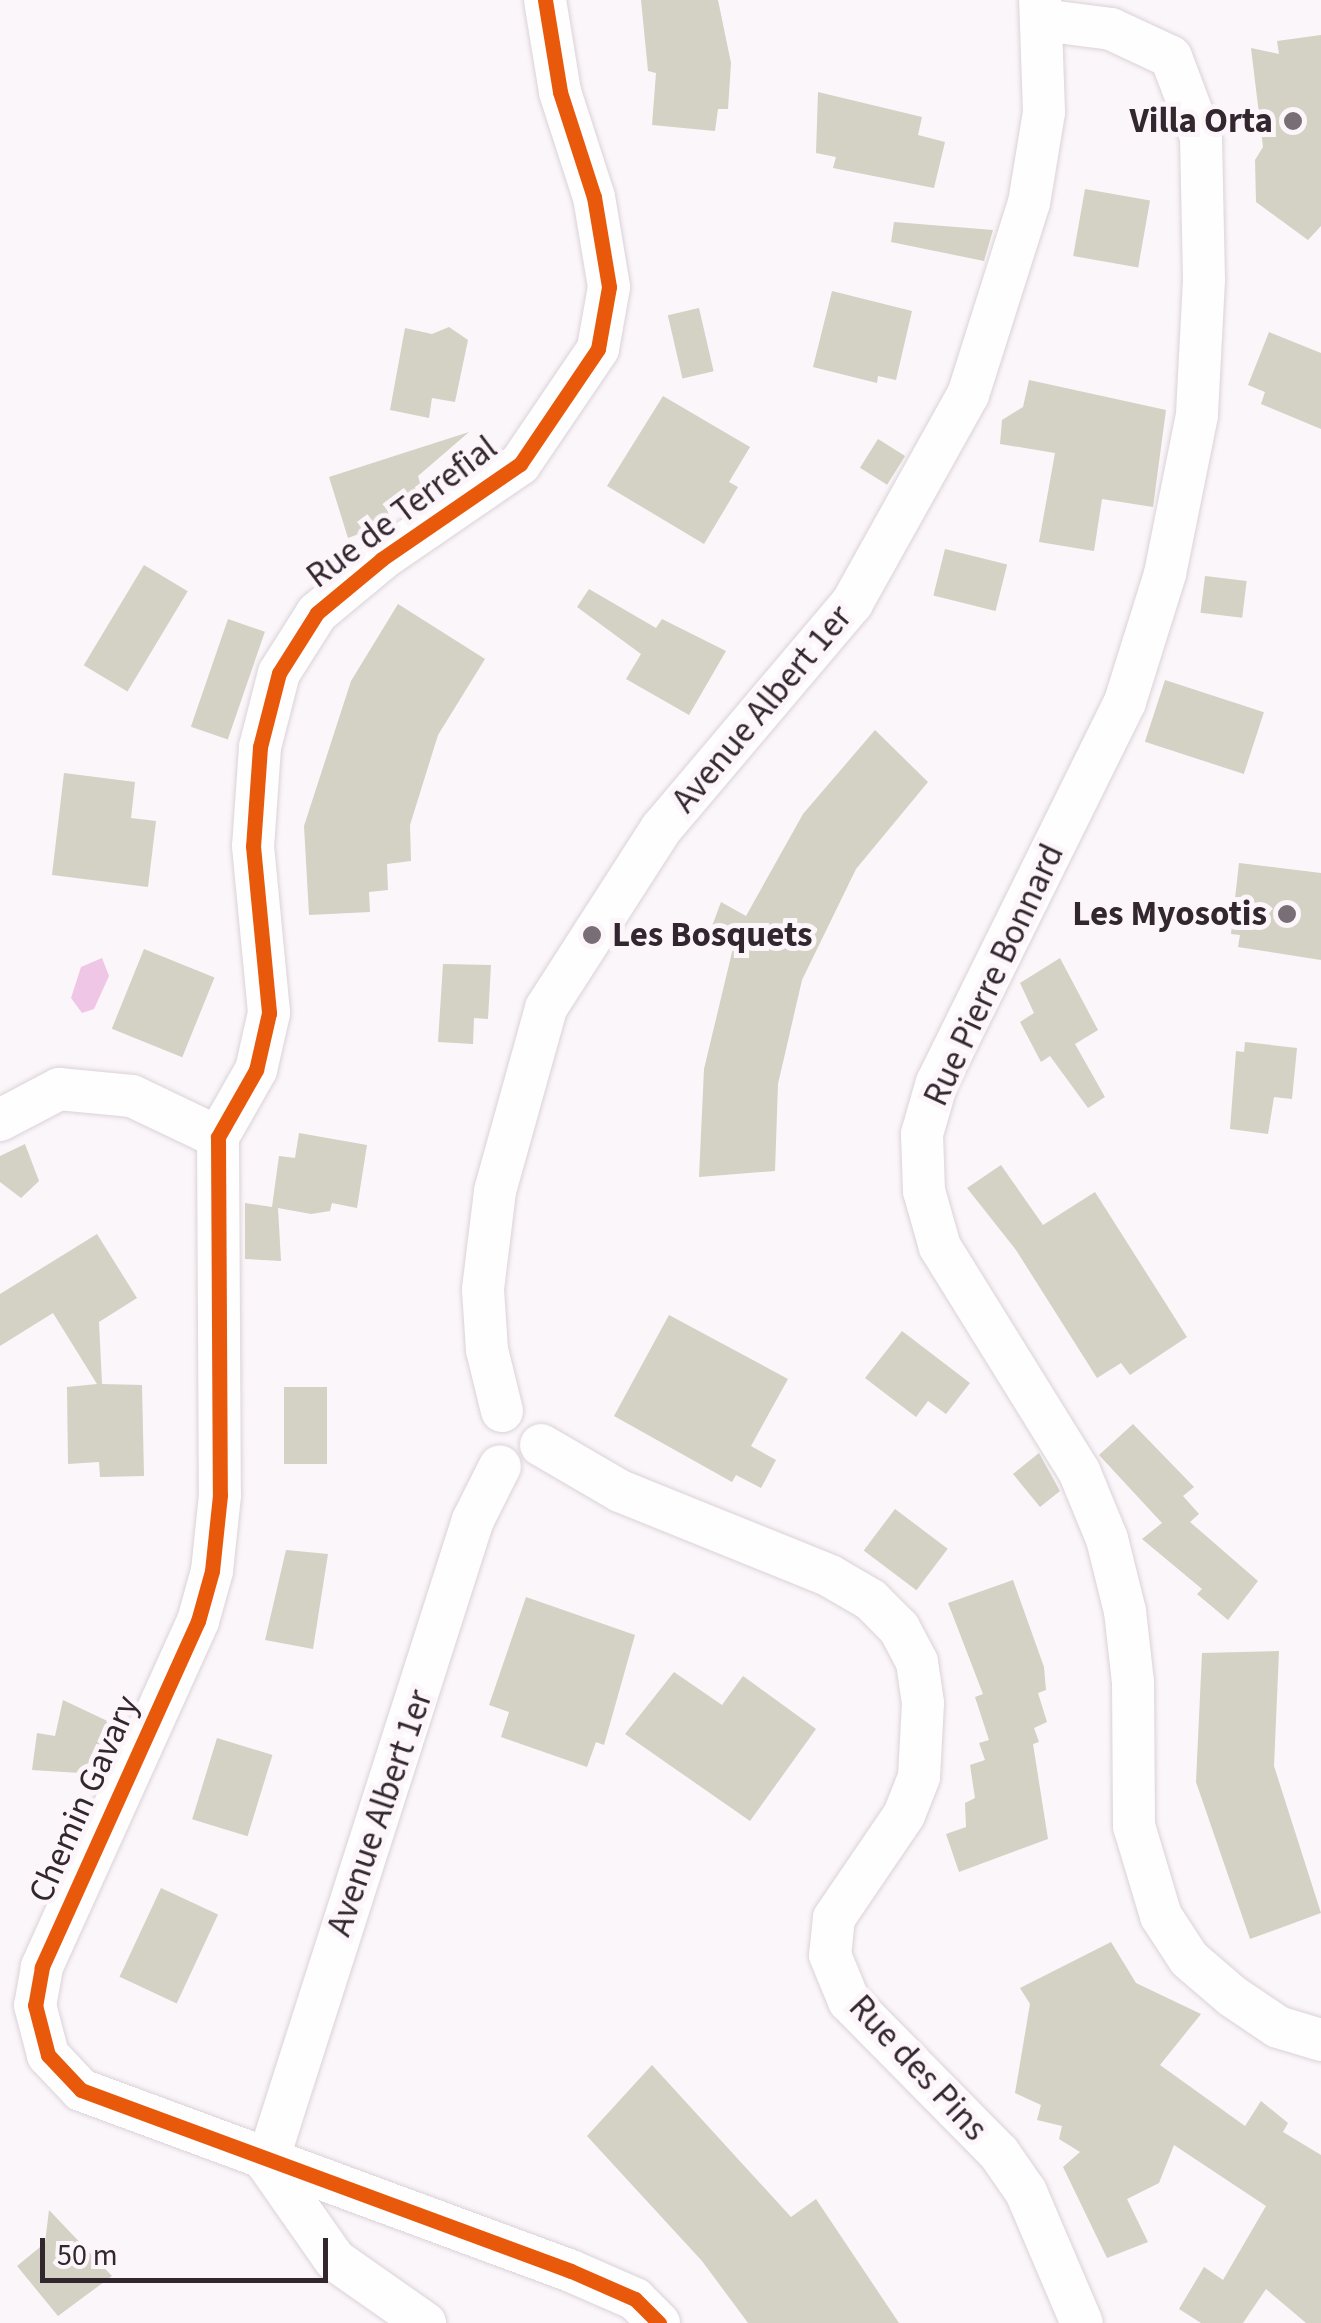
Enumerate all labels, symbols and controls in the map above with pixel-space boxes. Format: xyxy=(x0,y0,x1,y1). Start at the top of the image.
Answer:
place label: Villa Orta xyxy=(1129,100,1273,142)
marker: Villa Orta xyxy=(1282,110,1304,132)
street label: Rue de Terrefial xyxy=(299,427,505,597)
street label: Avenue Albert 1er xyxy=(663,597,861,821)
street label: Rue Pierre Bonnard xyxy=(915,837,1073,1113)
place label: Les Myosotis xyxy=(1072,893,1267,935)
marker: Les Myosotis xyxy=(1276,903,1298,925)
place label: Les Bosquets xyxy=(612,914,812,956)
marker: Les Bosquets xyxy=(581,924,603,946)
street label: Avenue Albert 1er xyxy=(318,1684,442,1942)
street label: Chemin Gavary xyxy=(20,1689,148,1909)
street label: Rue des Pins xyxy=(840,1986,996,2150)
scale bar xyxy=(45,2218,332,2280)
text: 50 m xyxy=(57,2234,118,2277)

